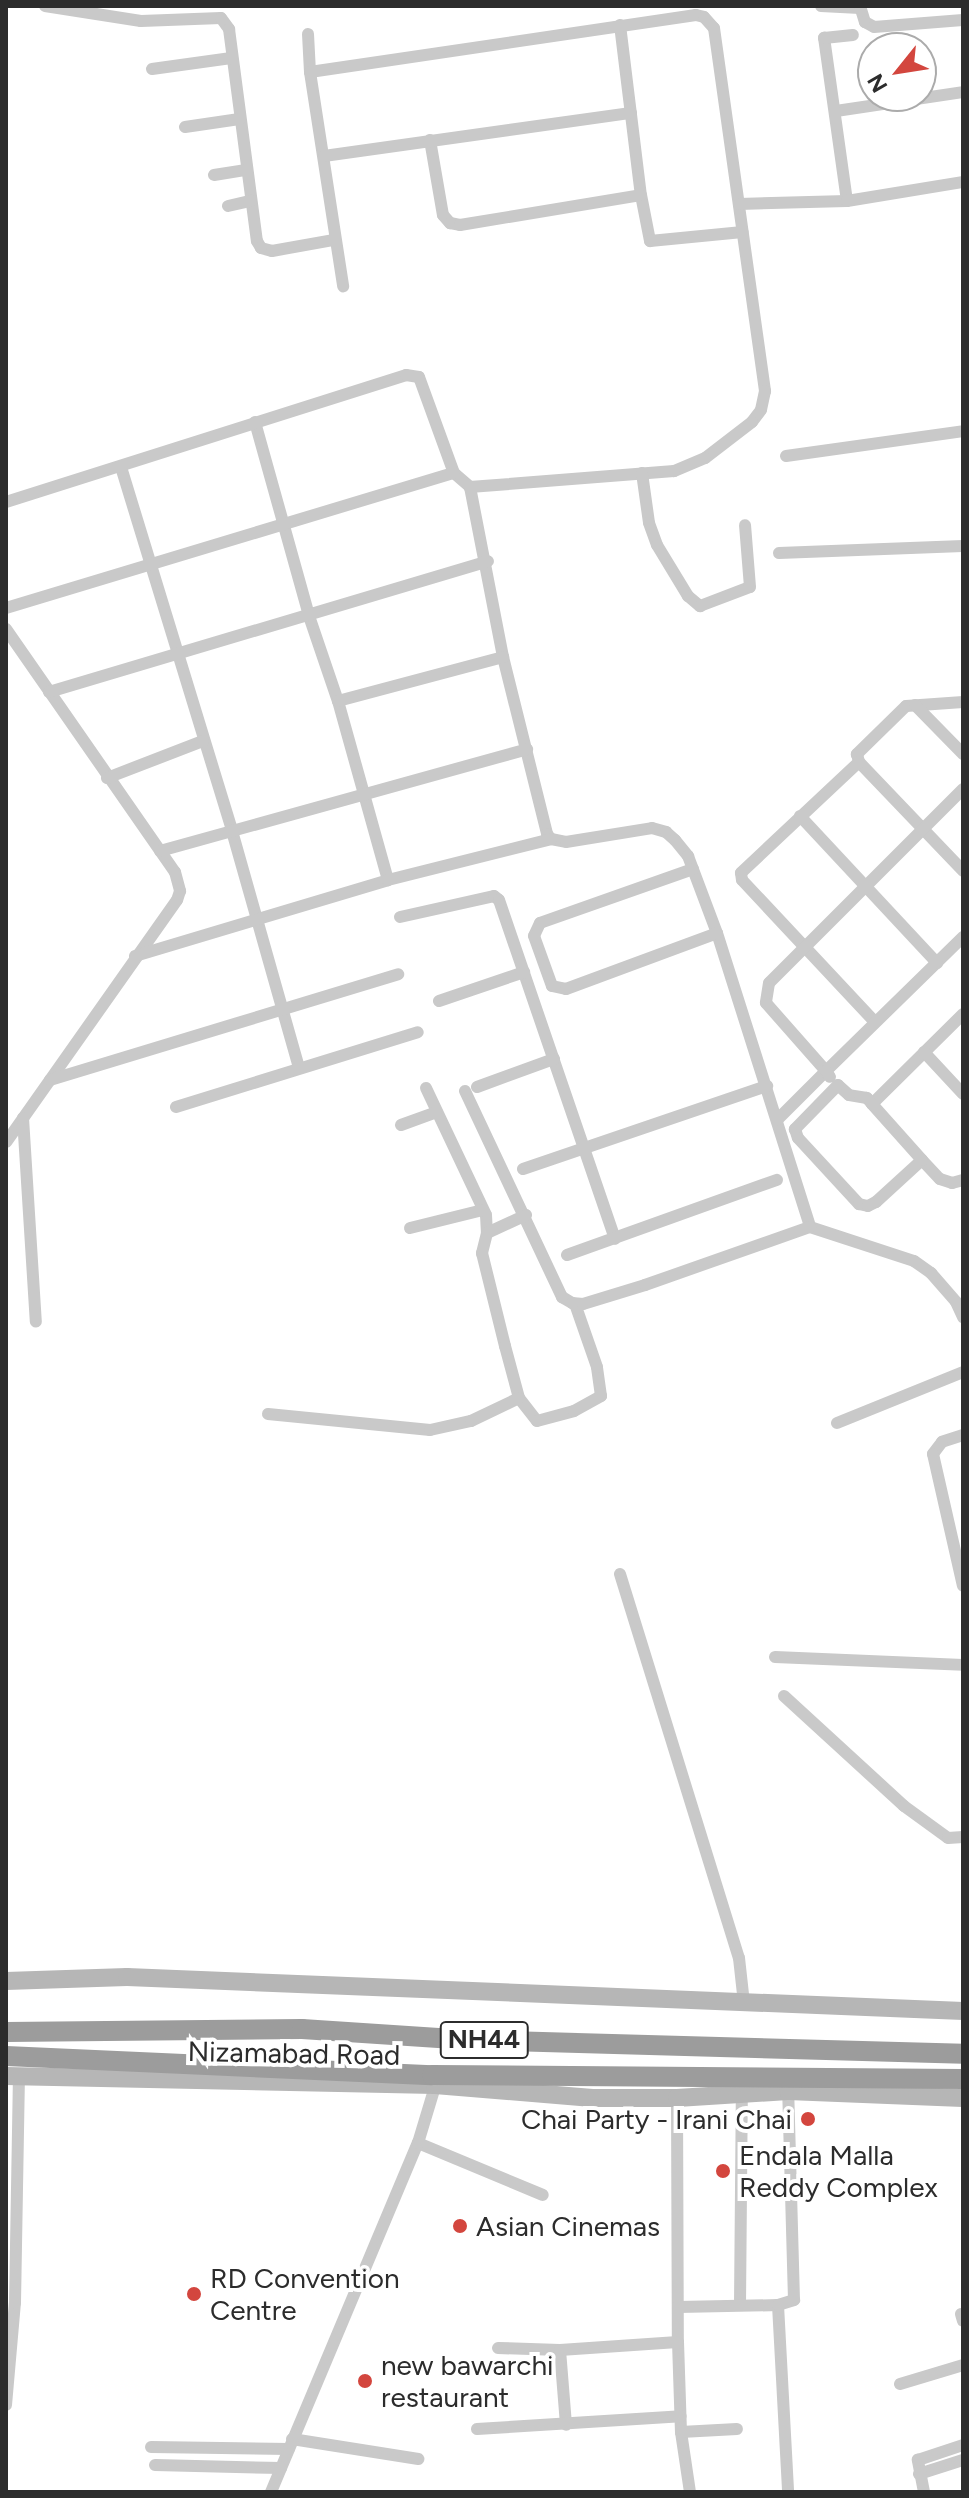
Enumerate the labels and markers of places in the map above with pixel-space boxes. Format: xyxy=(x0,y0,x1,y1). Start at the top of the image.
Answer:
place label: Chai Party - Irani Chai xyxy=(521,2102,792,2136)
marker: Chai Party - Irani Chai xyxy=(799,2110,817,2128)
place label: Endala Malla Reddy Complex xyxy=(739,2138,938,2204)
marker: Endala Malla Reddy Complex xyxy=(714,2162,732,2180)
place label: Asian Cinemas xyxy=(476,2209,660,2243)
marker: Asian Cinemas xyxy=(451,2217,469,2235)
place label: RD Convention Centre xyxy=(210,2261,400,2327)
marker: RD Convention Centre xyxy=(185,2285,203,2303)
place label: new bawarchi restaurant xyxy=(381,2348,554,2414)
marker: new bawarchi restaurant xyxy=(356,2372,374,2390)

